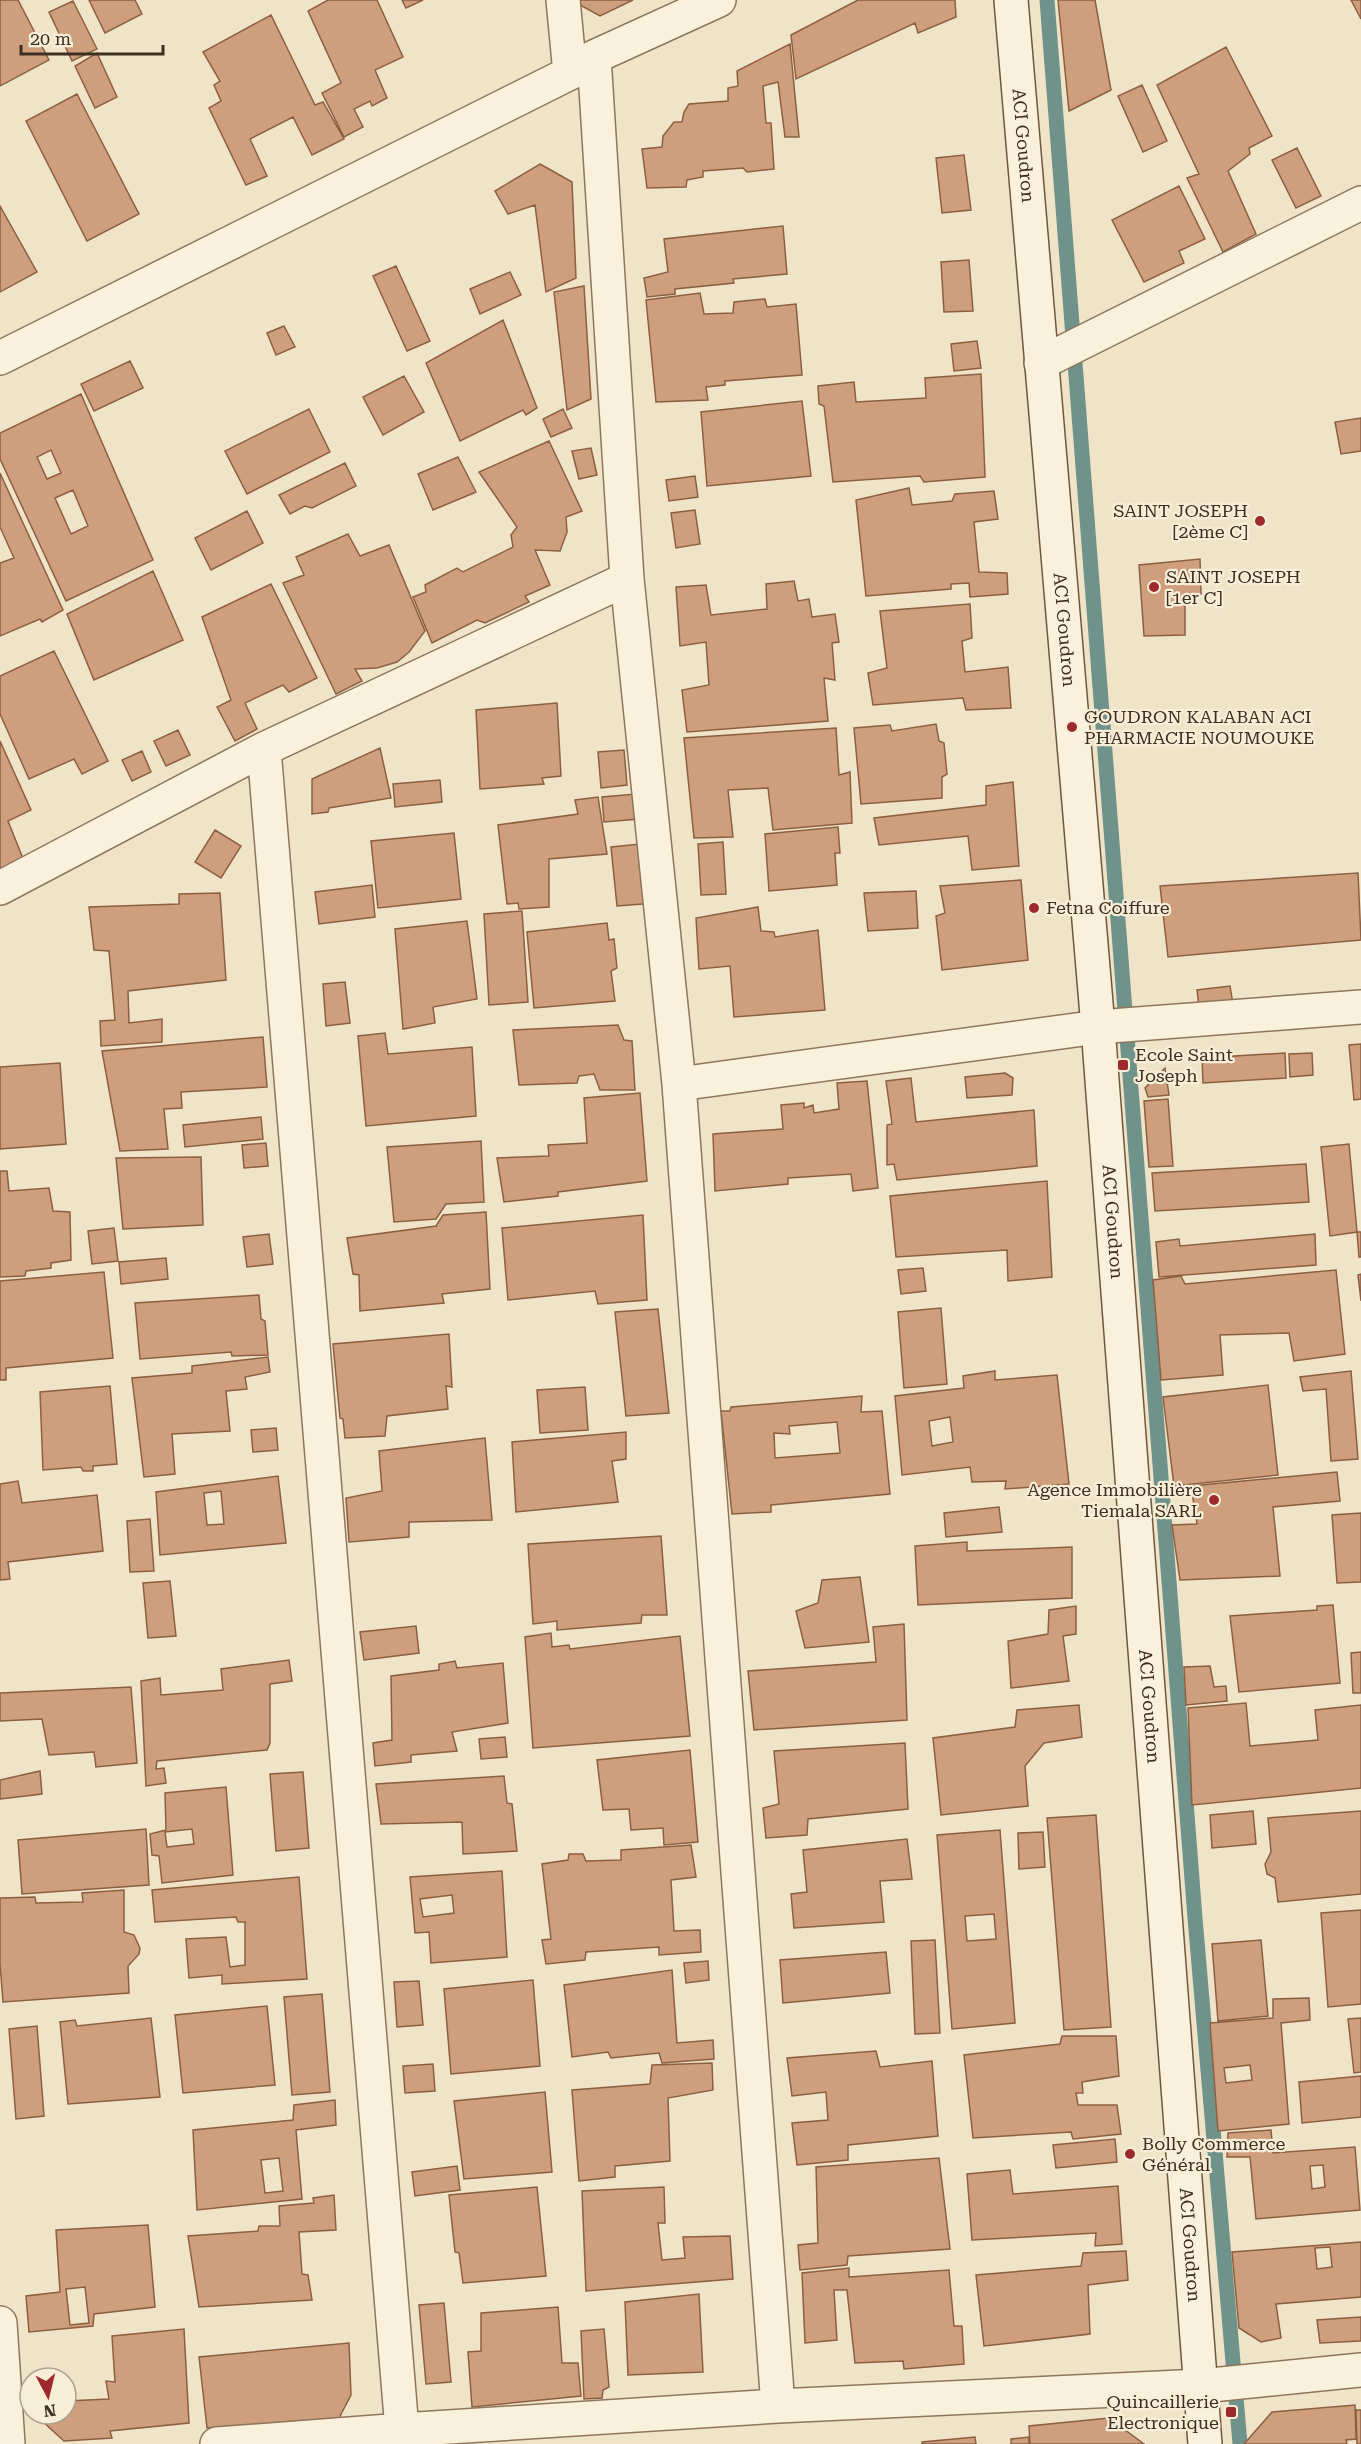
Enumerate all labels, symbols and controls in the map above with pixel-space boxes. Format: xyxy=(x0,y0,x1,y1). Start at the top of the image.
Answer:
scale bar xyxy=(21,18,164,56)
text: 20 m xyxy=(30,28,71,49)
street label: ACI Goudron xyxy=(1009,87,1039,204)
place label: SAINT JOSEPH [2ème C] xyxy=(1113,500,1248,542)
marker: SAINT JOSEPH [2ème C] xyxy=(1253,514,1267,528)
place label: SAINT JOSEPH [1er C] xyxy=(1166,566,1301,608)
street label: ACI Goudron xyxy=(1050,572,1080,688)
marker: SAINT JOSEPH [1er C] xyxy=(1147,580,1161,594)
place label: GOUDRON KALABAN ACI PHARMACIE NOUMOUKE xyxy=(1084,706,1314,748)
marker: GOUDRON KALABAN ACI PHARMACIE NOUMOUKE xyxy=(1065,720,1079,734)
place label: Fetna Coiffure xyxy=(1046,897,1170,918)
marker: Fetna Coiffure xyxy=(1027,901,1041,915)
place label: Ecole Saint Joseph xyxy=(1135,1044,1233,1086)
marker: Ecole Saint Joseph xyxy=(1116,1058,1130,1072)
street label: ACI Goudron xyxy=(1098,1164,1128,1280)
place label: Agence Immobilière Tiemala SARL xyxy=(1027,1479,1202,1521)
marker: Agence Immobilière Tiemala SARL xyxy=(1207,1493,1221,1507)
street label: ACI Goudron xyxy=(1135,1648,1165,1765)
place label: Bolly Commerce Général xyxy=(1142,2133,1286,2175)
marker: Bolly Commerce Général xyxy=(1123,2147,1137,2161)
street label: ACI Goudron xyxy=(1176,2187,1205,2303)
north arrow xyxy=(18,2366,78,2426)
place label: Quincaillerie Electronique xyxy=(1107,2391,1219,2433)
text: N xyxy=(42,2400,57,2421)
marker: Quincaillerie Electronique xyxy=(1224,2405,1238,2419)

